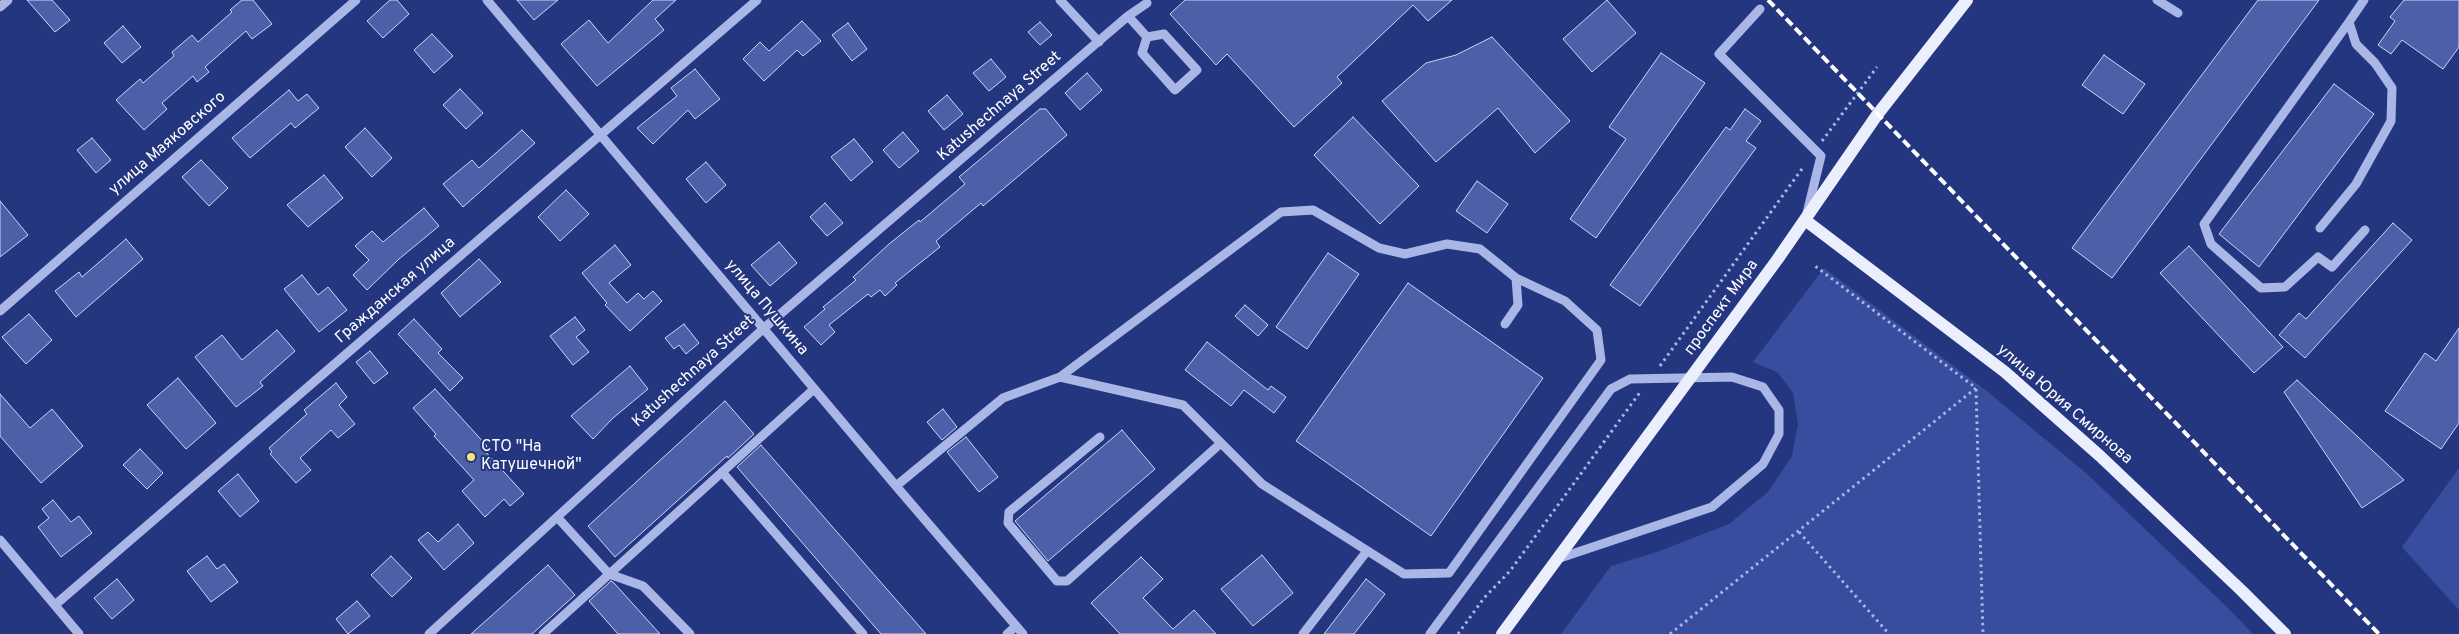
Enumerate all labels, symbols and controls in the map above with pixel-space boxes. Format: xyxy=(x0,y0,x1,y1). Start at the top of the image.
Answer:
street label: Katushechnaya Street xyxy=(934,48,1066,166)
street label: улица Маяковского xyxy=(106,88,230,200)
street label: Гражданская улица xyxy=(332,234,460,348)
street label: улица Пушкина xyxy=(720,256,812,360)
street label: проспект Мира xyxy=(1681,256,1763,360)
street label: Katushechnaya Street xyxy=(629,312,759,432)
street label: улица Юрия Смирнова xyxy=(1992,341,2136,469)
place label: СТО "На Катушечной" xyxy=(481,438,582,476)
marker: СТО "На Катушечной" xyxy=(465,451,477,463)

